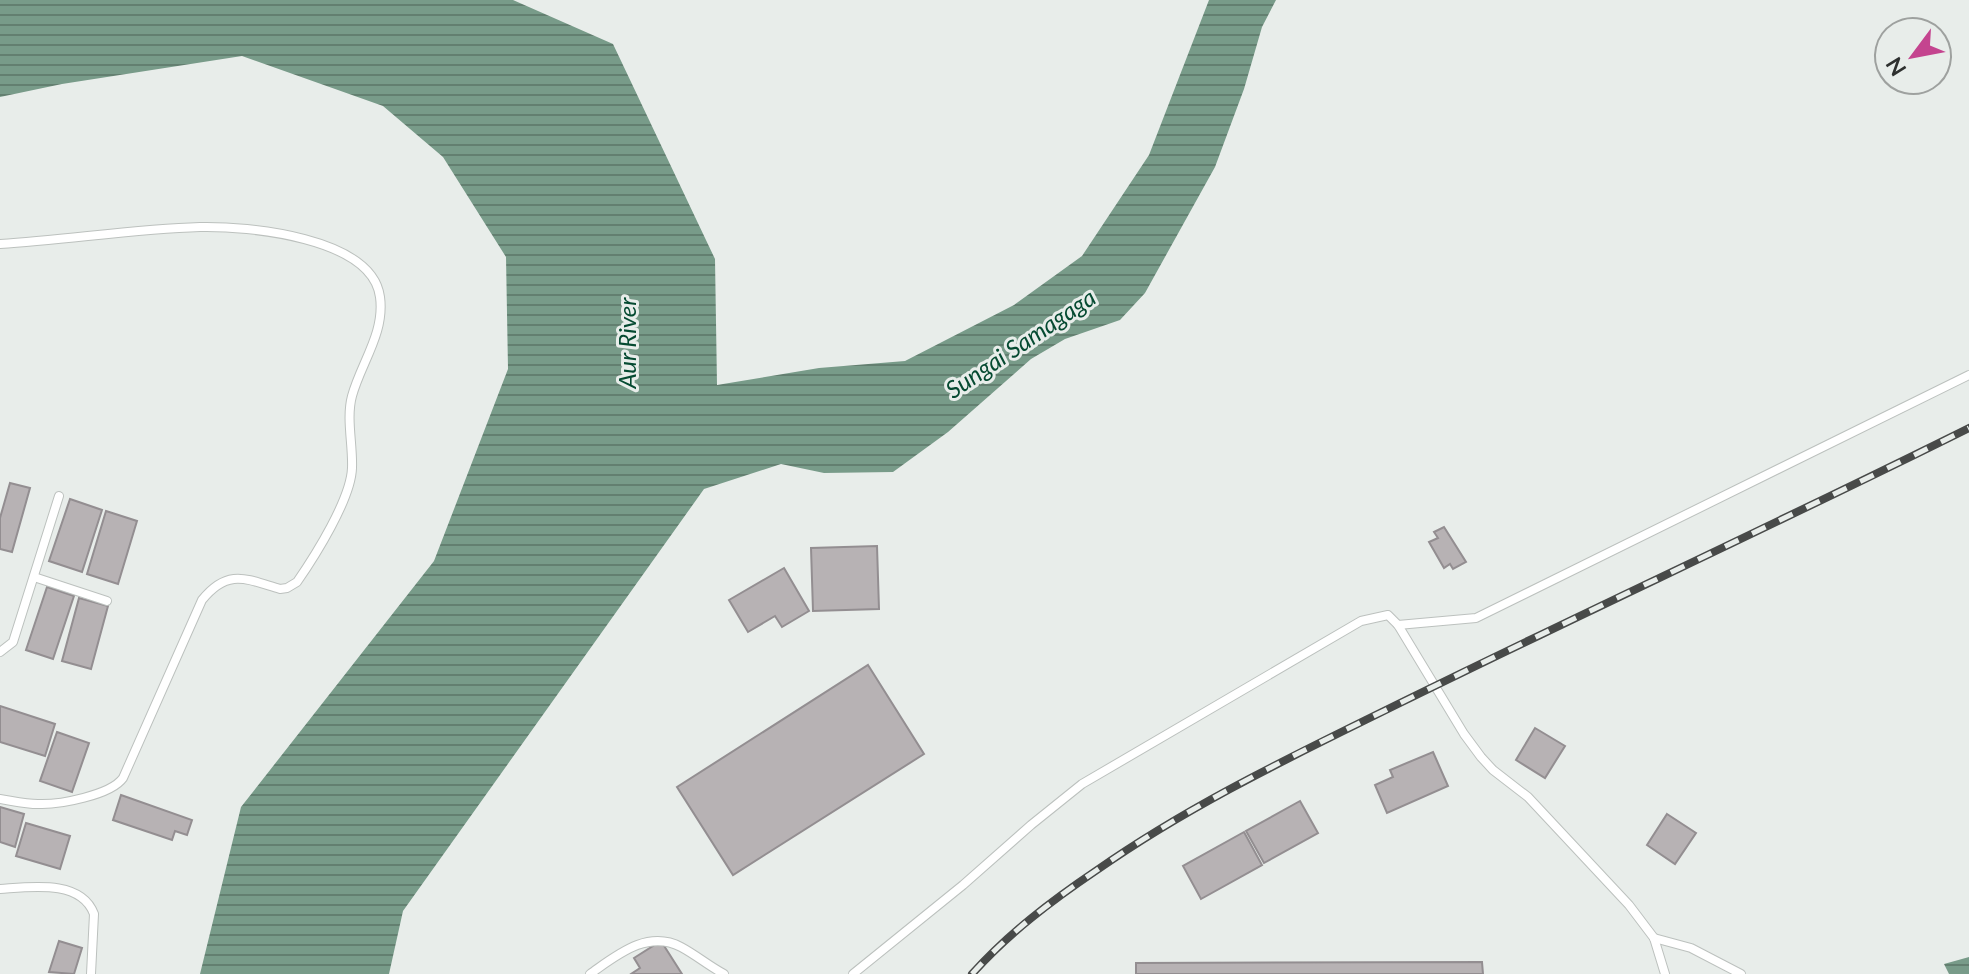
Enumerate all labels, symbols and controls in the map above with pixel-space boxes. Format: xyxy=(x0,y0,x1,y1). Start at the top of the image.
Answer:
north arrow xyxy=(1873,16,1953,96)
text: N xyxy=(1880,53,1912,81)
water label: Sungai Samagaga xyxy=(940,282,1101,404)
water label: Aur River xyxy=(612,297,641,390)

